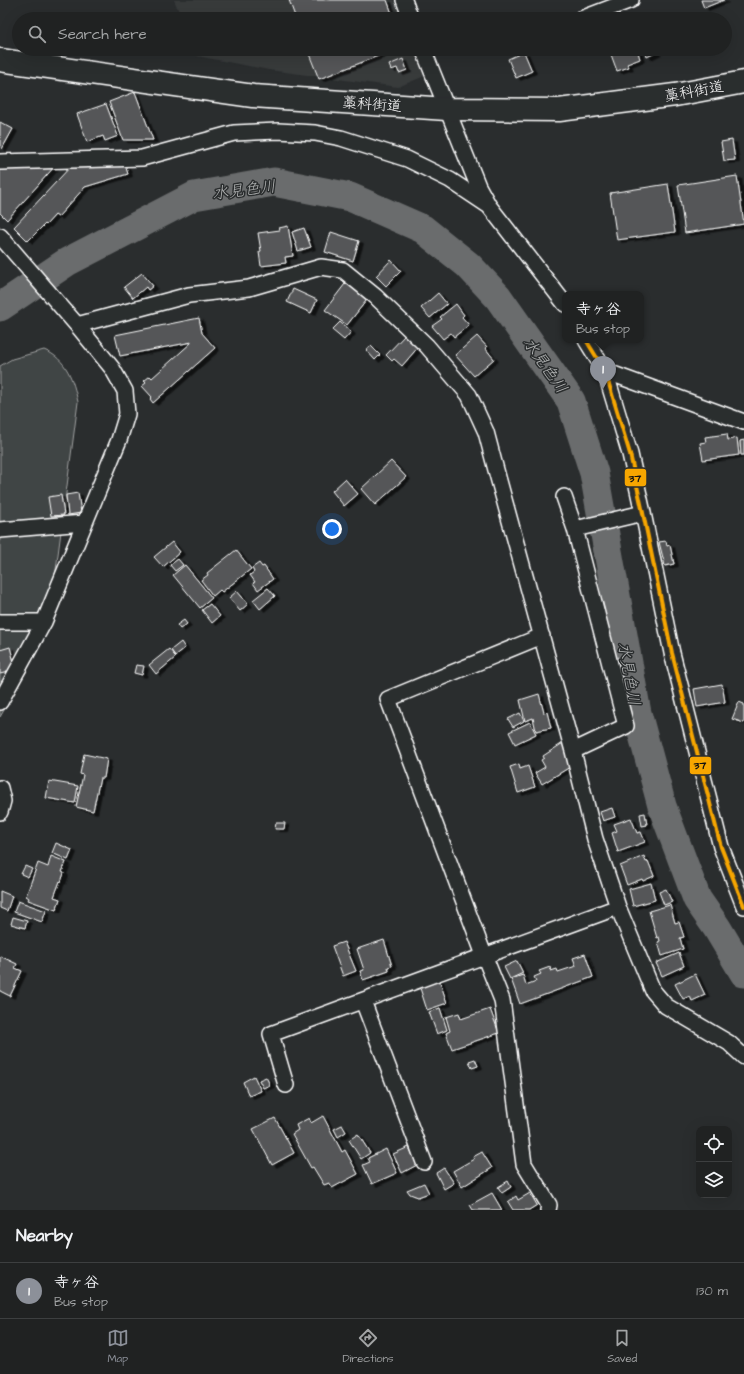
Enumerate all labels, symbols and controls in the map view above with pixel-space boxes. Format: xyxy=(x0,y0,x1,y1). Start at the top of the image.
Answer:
search box xyxy=(12,12,732,56)
icon: search xyxy=(26,23,48,45)
text: Search here xyxy=(58,24,147,45)
street label: 藁科街道 xyxy=(663,76,725,107)
street label: 藁科街道 xyxy=(341,92,403,117)
water label: 水見色川 xyxy=(211,175,277,205)
popup xyxy=(562,291,644,343)
text: 寺ヶ谷 xyxy=(576,299,621,320)
text: Bus stop xyxy=(576,320,630,338)
water label: 水見色川 xyxy=(518,333,573,398)
pin: 1 xyxy=(590,356,616,389)
line badge: 37 xyxy=(624,468,647,487)
text: 37 xyxy=(628,471,641,486)
your location xyxy=(322,519,342,539)
water label: 水見色川 xyxy=(613,641,645,708)
line badge: 37 xyxy=(689,756,712,775)
text: 37 xyxy=(693,758,706,773)
map controls xyxy=(696,1126,732,1198)
button: locate xyxy=(696,1126,732,1162)
button: layers xyxy=(696,1162,732,1198)
text: Nearby xyxy=(16,1224,73,1248)
text: 寺ヶ谷 xyxy=(54,1272,99,1293)
text: 1 xyxy=(28,1282,30,1300)
text: 130 m xyxy=(696,1282,728,1300)
text: Bus stop xyxy=(54,1293,108,1311)
tab: Map xyxy=(107,1327,129,1366)
tab: Directions xyxy=(342,1327,394,1366)
tab: Saved xyxy=(607,1327,637,1366)

